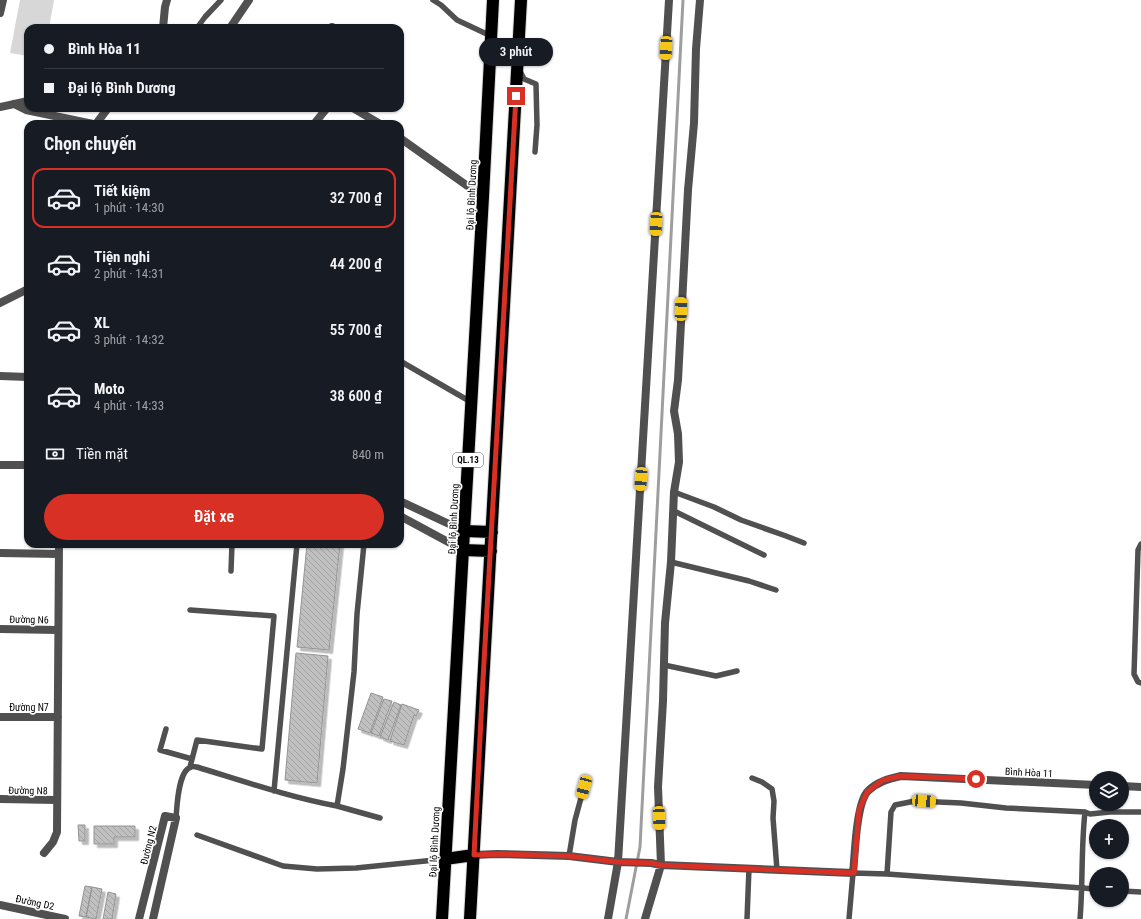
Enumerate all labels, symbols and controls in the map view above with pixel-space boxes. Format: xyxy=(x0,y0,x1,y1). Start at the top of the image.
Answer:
car xyxy=(659,36,673,60)
callout: 3 phút xyxy=(479,38,553,66)
text: Bình Hòa 11 xyxy=(68,40,141,58)
text: 3 phút xyxy=(500,44,532,59)
text: Đại lộ Bình Dương xyxy=(68,79,175,97)
route end xyxy=(507,87,525,105)
text: Chọn chuyến xyxy=(44,133,136,154)
street label: Đại lộ Bình Dương xyxy=(464,159,480,231)
icon: car xyxy=(46,180,82,216)
text: Tiết kiệm xyxy=(94,182,150,200)
text: 32 700 ₫ xyxy=(330,189,382,207)
text: 1 phút · 14:30 xyxy=(94,200,164,215)
car xyxy=(649,212,663,236)
icon: car xyxy=(46,246,82,282)
text: Tiện nghi xyxy=(94,248,150,266)
text: 44 200 ₫ xyxy=(330,255,382,273)
text: 2 phút · 14:31 xyxy=(94,266,164,281)
car xyxy=(675,297,687,321)
icon: car xyxy=(46,312,82,348)
text: XL xyxy=(94,314,110,332)
text: 55 700 ₫ xyxy=(330,321,382,339)
text: 3 phút · 14:32 xyxy=(94,332,164,347)
icon: car xyxy=(46,378,82,414)
text: Moto xyxy=(94,380,125,398)
text: 38 600 ₫ xyxy=(330,387,382,405)
text: 4 phút · 14:33 xyxy=(94,398,164,413)
icon: cash xyxy=(44,443,66,465)
text: Tiền mặt xyxy=(76,445,128,463)
text: 840 m xyxy=(352,447,384,462)
road number: QL.13 xyxy=(453,453,483,467)
car xyxy=(634,467,648,491)
street label: Đại lộ Bình Dương xyxy=(446,483,462,555)
button: Đặt xe xyxy=(44,494,384,540)
street label: Đường N6 xyxy=(9,614,49,625)
street label: Đường N7 xyxy=(9,702,49,713)
street label: Bình Hòa 11 xyxy=(1005,766,1053,779)
route start xyxy=(967,770,985,788)
map controls xyxy=(1089,771,1129,907)
button: layers xyxy=(1089,771,1129,811)
car xyxy=(575,774,593,800)
street label: Đường N8 xyxy=(8,785,48,796)
car xyxy=(912,794,936,808)
street label: Đại lộ Bình Dương xyxy=(427,806,443,878)
car xyxy=(653,806,665,830)
button: + xyxy=(1089,819,1129,859)
street label: Đường N2 xyxy=(138,825,159,866)
button: − xyxy=(1089,867,1129,907)
street label: Đường D2 xyxy=(15,893,55,912)

